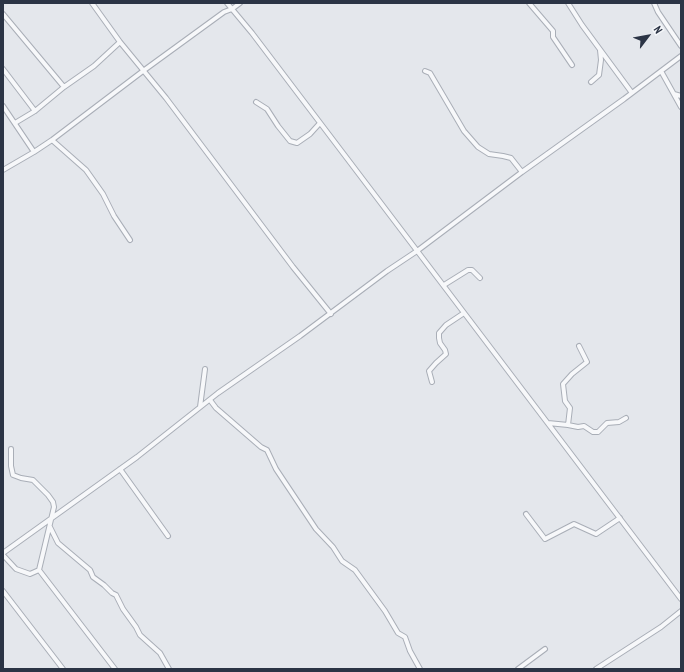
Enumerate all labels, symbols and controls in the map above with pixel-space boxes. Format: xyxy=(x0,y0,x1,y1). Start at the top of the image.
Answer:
north arrow xyxy=(628,16,668,56)
text: N xyxy=(651,23,666,36)

